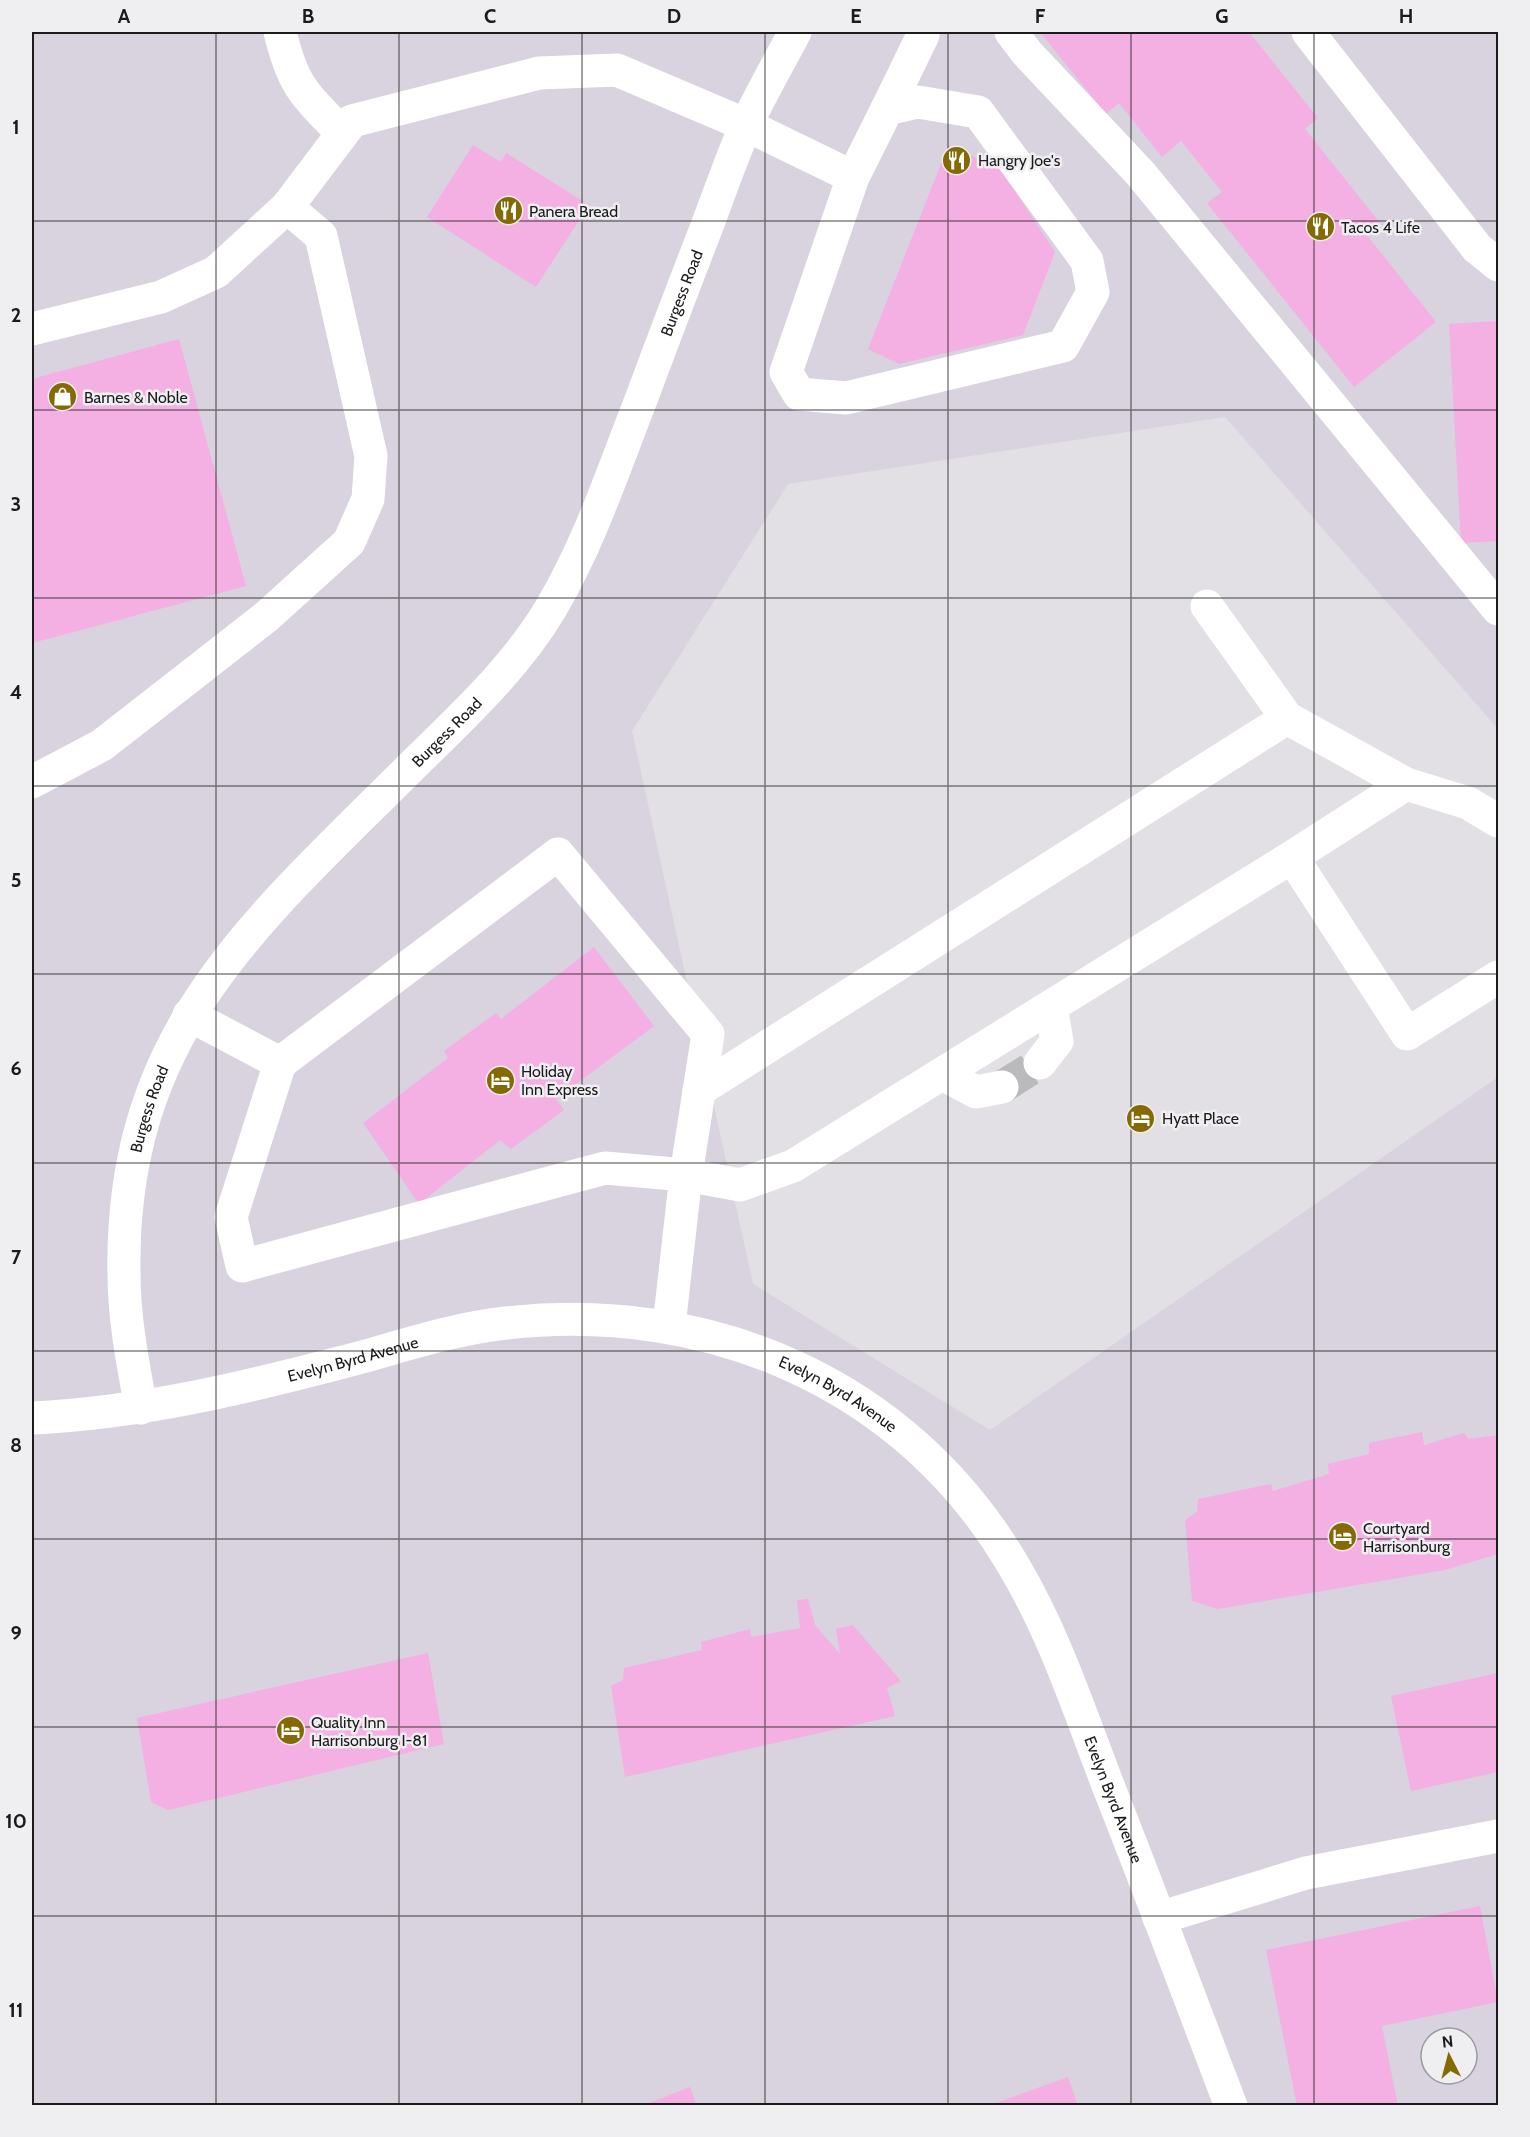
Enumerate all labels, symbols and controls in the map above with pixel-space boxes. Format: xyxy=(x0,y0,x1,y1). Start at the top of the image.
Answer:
text: A xyxy=(118,4,131,28)
text: B xyxy=(302,4,314,28)
text: C xyxy=(484,4,496,28)
text: D xyxy=(667,4,681,28)
text: E xyxy=(850,4,862,28)
text: F xyxy=(1035,4,1046,28)
text: G xyxy=(1215,4,1229,28)
text: H xyxy=(1399,4,1413,28)
text: 1 xyxy=(12,115,20,139)
restaurant icon: Hangry Joe's xyxy=(941,144,973,176)
place label: Hangry Joe's xyxy=(978,151,1061,170)
restaurant icon: Panera Bread xyxy=(492,195,524,227)
place label: Panera Bread xyxy=(529,202,618,221)
restaurant icon: Tacos 4 Life xyxy=(1304,211,1336,243)
place label: Tacos 4 Life xyxy=(1341,218,1420,237)
street label: Burgess Road xyxy=(657,247,707,339)
text: 2 xyxy=(11,303,21,327)
shop icon: Barnes & Noble xyxy=(47,381,79,413)
place label: Barnes & Noble xyxy=(84,388,188,407)
text: 3 xyxy=(11,492,21,516)
text: 4 xyxy=(10,680,22,704)
street label: Burgess Road xyxy=(408,694,486,771)
text: 5 xyxy=(11,868,21,892)
text: 6 xyxy=(10,1056,22,1080)
place label: Holiday Inn Express xyxy=(521,1062,598,1099)
street label: Burgess Road xyxy=(126,1063,173,1154)
hotel icon: Holiday Inn Express xyxy=(484,1064,516,1096)
hotel icon: Hyatt Place xyxy=(1125,1102,1157,1134)
place label: Hyatt Place xyxy=(1162,1109,1239,1128)
text: 7 xyxy=(11,1245,22,1269)
street label: Evelyn Byrd Avenue xyxy=(286,1333,420,1386)
street label: Evelyn Byrd Avenue xyxy=(776,1352,901,1436)
text: 8 xyxy=(10,1433,22,1457)
place label: Courtyard Harrisonburg xyxy=(1363,1519,1451,1556)
hotel icon: Courtyard Harrisonburg xyxy=(1326,1521,1358,1553)
text: 9 xyxy=(10,1621,22,1645)
place label: Quality Inn Harrisonburg I-81 xyxy=(311,1713,427,1750)
hotel icon: Quality Inn Harrisonburg I-81 xyxy=(274,1715,306,1747)
street label: Evelyn Byrd Avenue xyxy=(1080,1734,1146,1866)
text: 10 xyxy=(5,1809,27,1833)
text: 11 xyxy=(9,1998,23,2022)
north arrow xyxy=(1419,2026,1479,2086)
text: N xyxy=(1441,2032,1454,2052)

